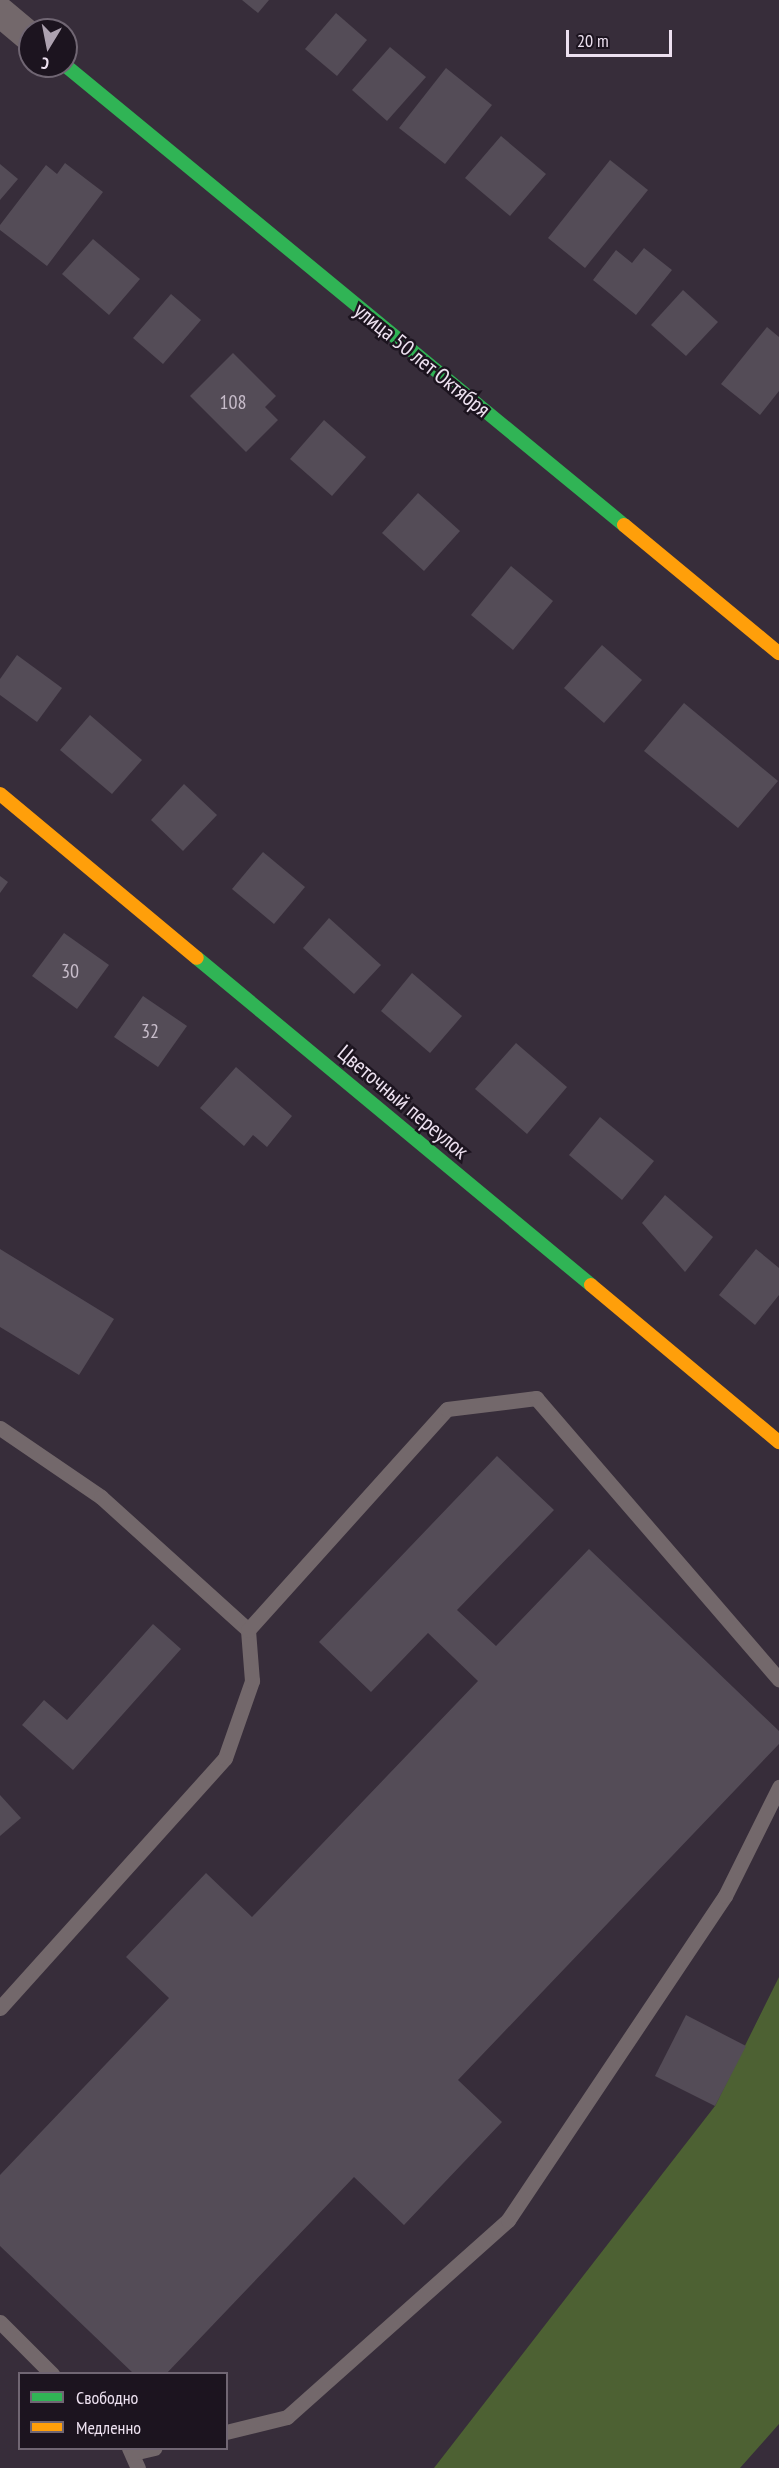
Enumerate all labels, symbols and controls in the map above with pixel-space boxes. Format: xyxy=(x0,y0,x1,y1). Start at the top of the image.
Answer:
north arrow xyxy=(18,18,78,78)
scale bar xyxy=(569,18,676,56)
text: 20 m xyxy=(577,29,609,52)
text: С xyxy=(40,53,51,74)
street label: улица 50 лет Октября xyxy=(349,297,495,423)
house number: 108 xyxy=(220,390,246,414)
house number: 30 xyxy=(61,959,79,983)
house number: 32 xyxy=(141,1019,159,1043)
street label: Цветочный переулок xyxy=(332,1040,474,1164)
legend xyxy=(18,2372,228,2450)
text: Свободно xyxy=(76,2386,138,2409)
text: Медленно xyxy=(76,2416,141,2439)

